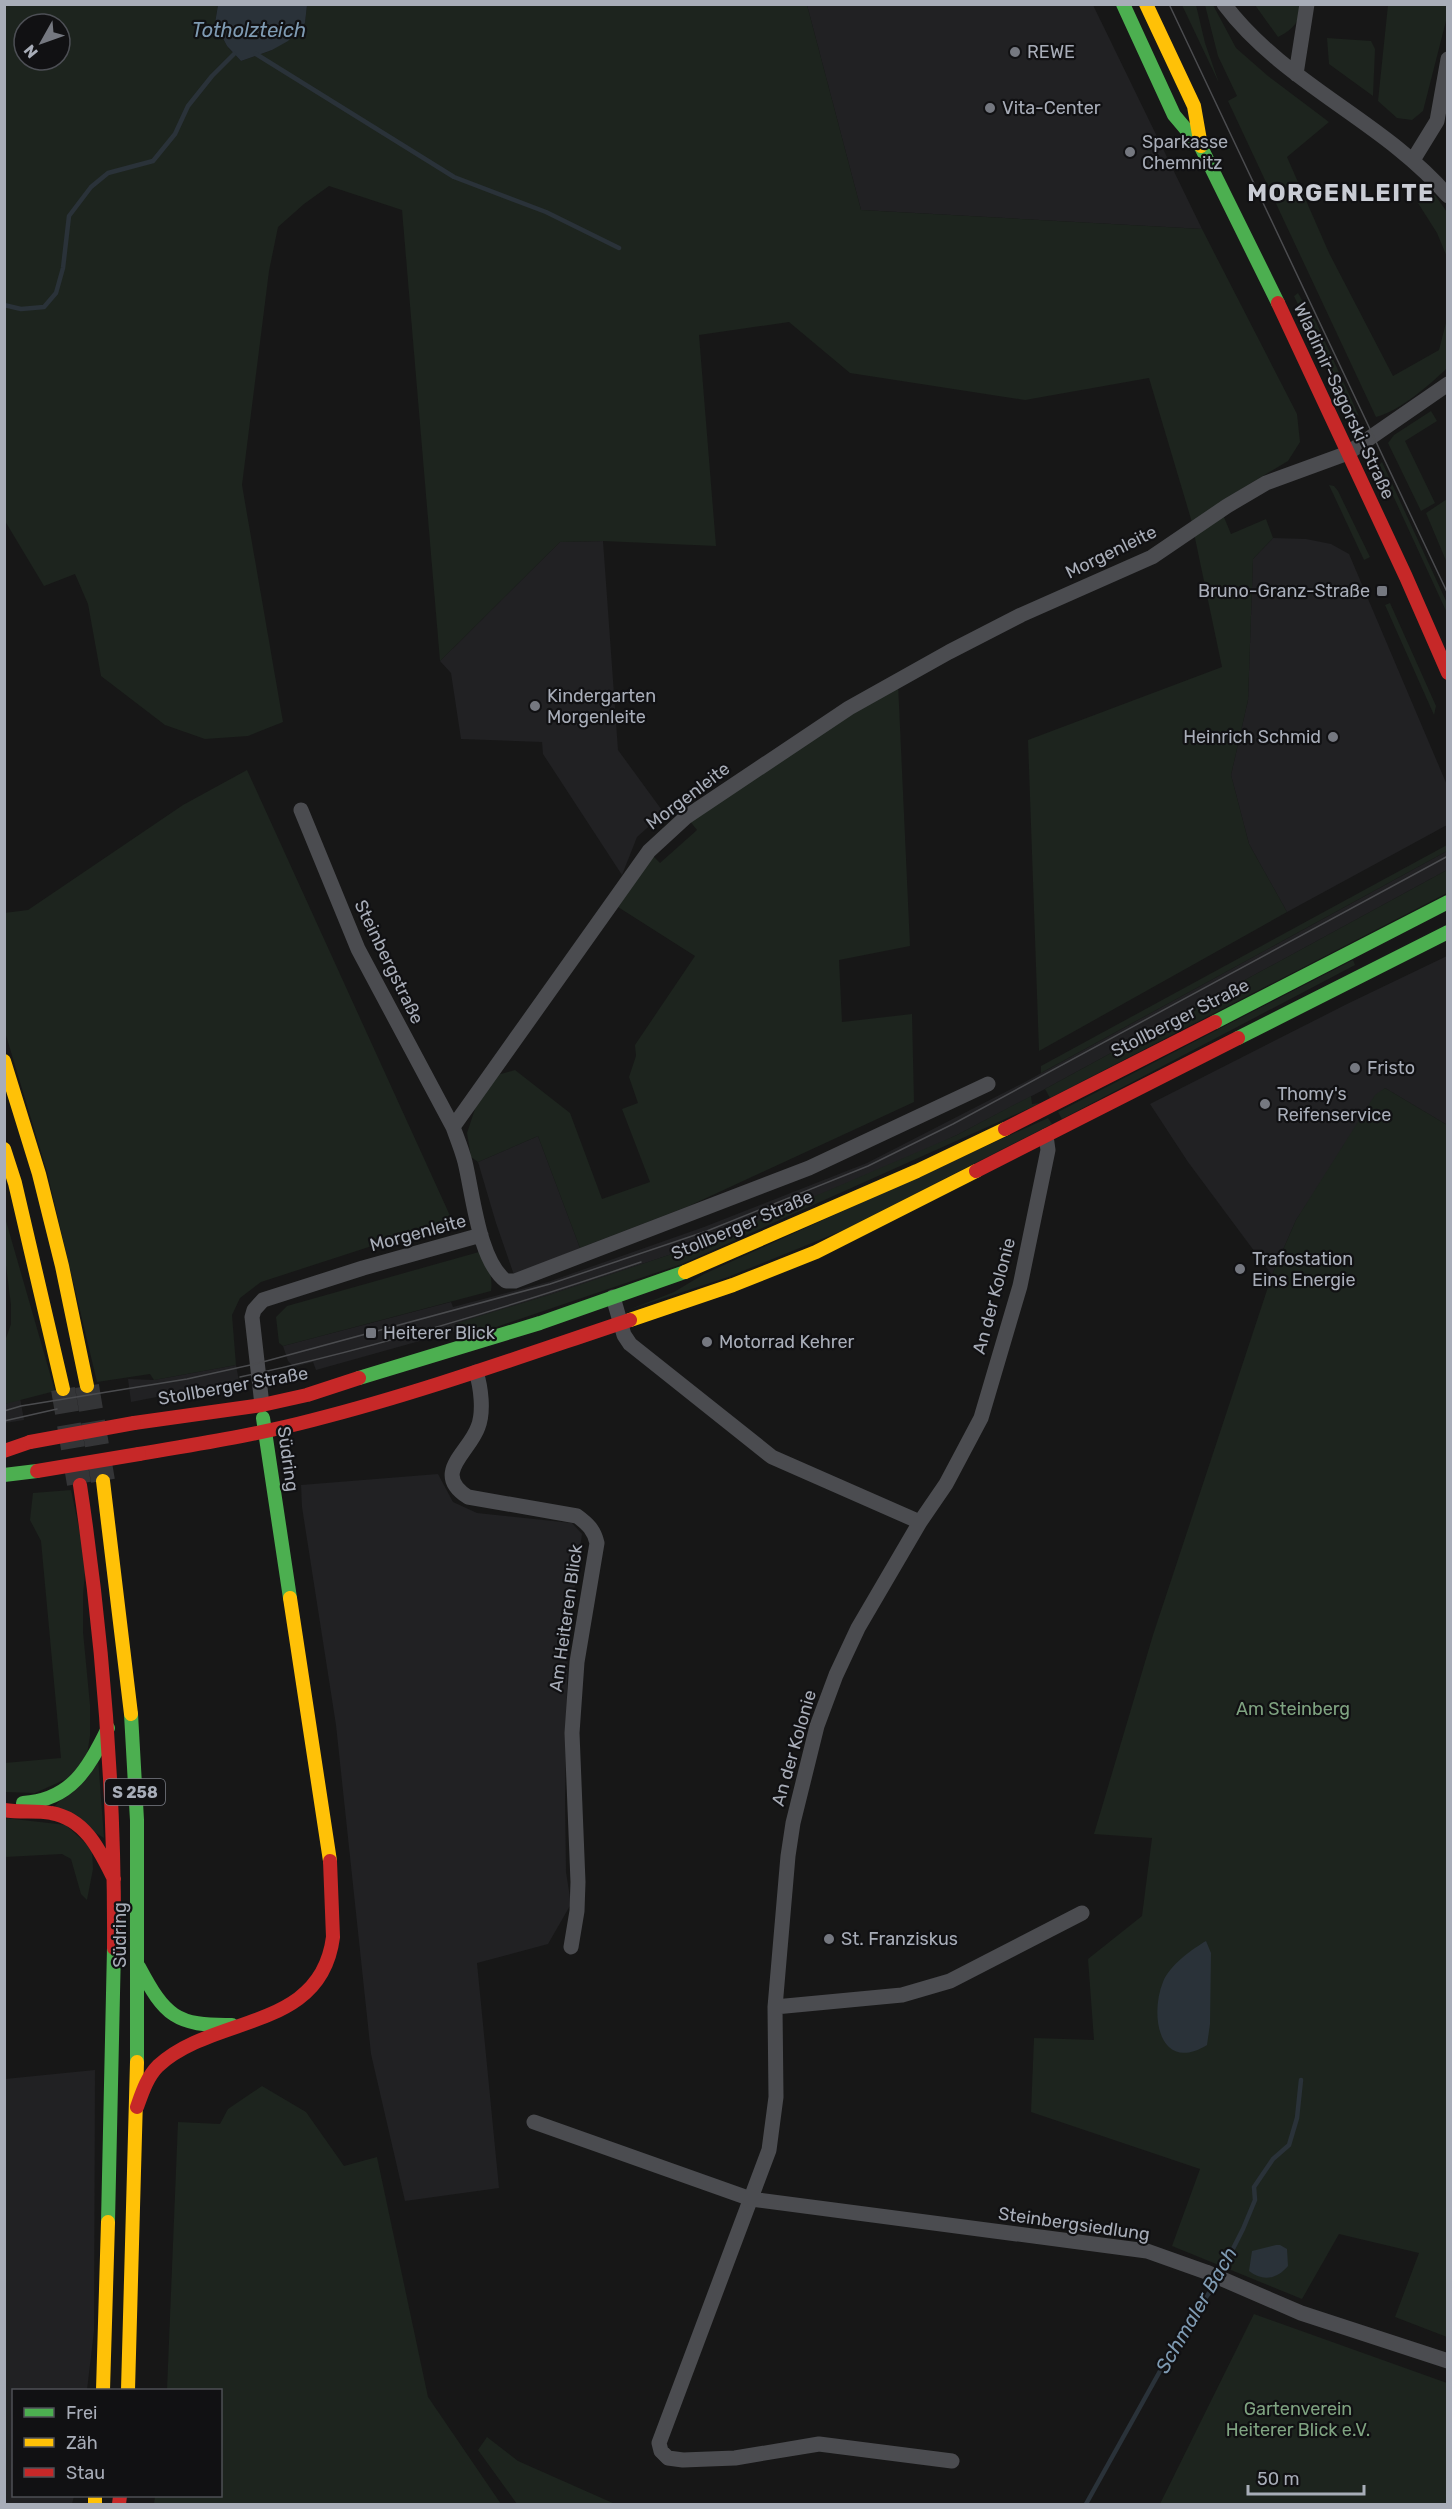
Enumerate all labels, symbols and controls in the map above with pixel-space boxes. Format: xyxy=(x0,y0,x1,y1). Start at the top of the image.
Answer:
north arrow xyxy=(12,12,72,72)
water label: Totholzteich xyxy=(192,18,306,42)
text: N xyxy=(20,41,42,62)
place label: REWE xyxy=(1027,41,1075,63)
marker: REWE xyxy=(1008,45,1022,59)
place label: Vita-Center xyxy=(1002,97,1101,119)
marker: Vita-Center xyxy=(983,101,997,115)
place label: Sparkasse Chemnitz xyxy=(1142,131,1228,174)
marker: Sparkasse Chemnitz xyxy=(1123,145,1137,159)
district label: MORGENLEITE xyxy=(1247,179,1435,207)
street label: Wladimir-Sagorski-Straße xyxy=(1289,299,1399,503)
street label: Morgenleite xyxy=(1062,520,1160,584)
place label: Bruno-Granz-Straße xyxy=(1198,580,1370,602)
marker: Bruno-Granz-Straße xyxy=(1375,584,1389,598)
place label: Kindergarten Morgenleite xyxy=(547,685,656,728)
marker: Kindergarten Morgenleite xyxy=(528,699,542,713)
place label: Heinrich Schmid xyxy=(1183,726,1321,748)
marker: Heinrich Schmid xyxy=(1326,730,1340,744)
street label: Morgenleite xyxy=(642,757,734,835)
street label: Steinbergstraße xyxy=(349,896,429,1028)
street label: Stollberger Straße xyxy=(1107,974,1253,1062)
place label: Fristo xyxy=(1367,1057,1415,1079)
marker: Fristo xyxy=(1348,1061,1362,1075)
place label: Thomy's Reifenservice xyxy=(1277,1083,1391,1126)
marker: Thomy's Reifenservice xyxy=(1258,1097,1272,1111)
street label: Stollberger Straße xyxy=(668,1185,816,1265)
street label: Morgenleite xyxy=(367,1210,469,1256)
street label: An der Kolonie xyxy=(968,1235,1020,1357)
place label: Trafostation Eins Energie xyxy=(1252,1248,1356,1291)
marker: Trafostation Eins Energie xyxy=(1233,1262,1247,1276)
place label: Heiterer Blick xyxy=(383,1322,496,1344)
marker: Heiterer Blick xyxy=(364,1326,378,1340)
place label: Motorrad Kehrer xyxy=(719,1331,855,1353)
marker: Motorrad Kehrer xyxy=(700,1335,714,1349)
street label: Stollberger Straße xyxy=(156,1362,310,1410)
street label: Südring xyxy=(273,1425,303,1493)
street label: Am Heiteren Blick xyxy=(545,1542,587,1693)
street label: An der Kolonie xyxy=(767,1687,821,1809)
park label: Am Steinberg xyxy=(1236,1698,1350,1720)
road number: S 258 xyxy=(105,1779,165,1805)
street label: Südring xyxy=(109,1902,131,1968)
place label: St. Franziskus xyxy=(841,1928,958,1950)
marker: St. Franziskus xyxy=(822,1932,836,1946)
street label: Steinbergsiedlung xyxy=(997,2202,1151,2246)
water label: Schmaler Bach xyxy=(1150,2243,1242,2377)
legend xyxy=(12,2389,222,2497)
park label: Gartenverein Heiterer Blick e.V. xyxy=(1226,2398,1370,2441)
text: Frei xyxy=(66,2402,97,2424)
text: Zäh xyxy=(66,2432,98,2454)
scale bar xyxy=(1248,2458,1364,2496)
text: Stau xyxy=(66,2462,105,2484)
text: 50 m xyxy=(1257,2468,1300,2490)

